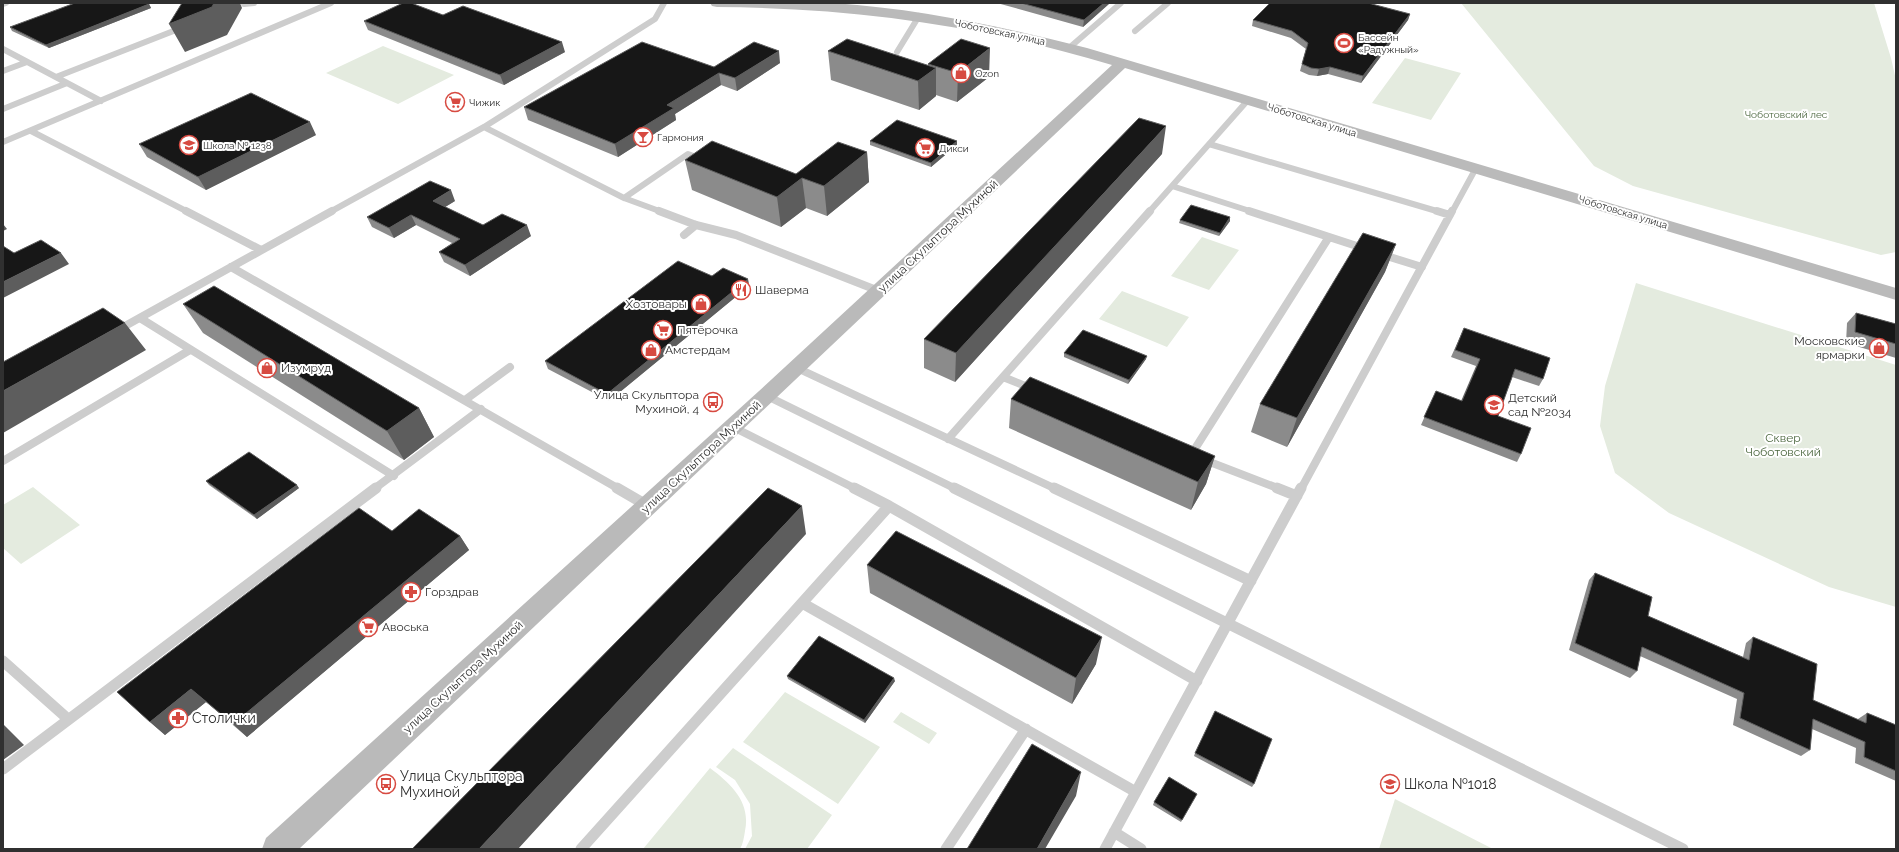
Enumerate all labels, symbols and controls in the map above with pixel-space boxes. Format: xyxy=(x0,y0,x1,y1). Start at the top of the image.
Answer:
street label: Чоботовская улица xyxy=(954,17,1046,47)
sports icon: Бассейн «Радужный» xyxy=(1333,32,1355,54)
place label: Бассейн «Радужный» xyxy=(1358,32,1419,55)
shop icon: Ozon xyxy=(950,62,972,84)
place label: Ozon xyxy=(975,68,999,79)
supermarket icon: Чижик xyxy=(444,91,466,113)
place label: Чижик xyxy=(469,97,500,108)
street label: Чоботовская улица xyxy=(1266,101,1358,139)
park label: Чоботовский лес xyxy=(1745,109,1828,120)
bar icon: Гармония xyxy=(632,126,654,148)
place label: Гармония xyxy=(657,132,704,143)
school or university icon: Школа № 1238 xyxy=(178,134,200,156)
supermarket icon: Дикси xyxy=(914,137,936,159)
place label: Школа № 1238 xyxy=(203,140,272,151)
place label: Дикси xyxy=(939,143,969,154)
street label: улица Скульптора Мухиной xyxy=(875,177,1001,295)
street label: Чоботовская улица xyxy=(1577,193,1669,231)
restaurant icon: Шаверма xyxy=(730,279,752,301)
place label: Шаверма xyxy=(755,283,809,297)
shop icon: Хозтовары xyxy=(690,293,712,315)
place label: Хозтовары xyxy=(625,297,687,311)
supermarket icon: Пятёрочка xyxy=(652,319,674,341)
place label: Пятёрочка xyxy=(677,323,738,337)
place label: Московские ярмарки xyxy=(1794,334,1865,362)
shop icon: Московские ярмарки xyxy=(1868,337,1890,359)
shop icon: Амстердам xyxy=(640,339,662,361)
place label: Амстердам xyxy=(665,343,730,357)
shop icon: Изумруд xyxy=(256,357,278,379)
place label: Изумруд xyxy=(281,361,331,375)
place label: Улица Скульптора Мухиной, 4 xyxy=(594,388,699,416)
bus stop icon: Улица Скульптора Мухиной, 4 xyxy=(702,391,724,413)
place label: Детский сад №2034 xyxy=(1508,391,1572,419)
school or university icon: Детский сад №2034 xyxy=(1483,394,1505,416)
street label: улица Скульптора Мухиной xyxy=(638,398,764,516)
park label: Сквер Чоботовский xyxy=(1745,431,1821,459)
pharmacy icon: Горздрав xyxy=(400,581,422,603)
place label: Горздрав xyxy=(425,585,479,599)
supermarket icon: Авоська xyxy=(357,616,379,638)
street label: улица Скульптора Мухиной xyxy=(400,618,526,736)
place label: Авоська xyxy=(382,620,429,634)
pharmacy icon: Столички xyxy=(167,707,189,729)
place label: Столички xyxy=(192,710,256,726)
place label: Улица Скульптора Мухиной xyxy=(400,768,523,800)
bus stop icon: Улица Скульптора Мухиной xyxy=(375,773,397,795)
school or university icon: Школа №1018 xyxy=(1379,773,1401,795)
place label: Школа №1018 xyxy=(1404,776,1497,792)

